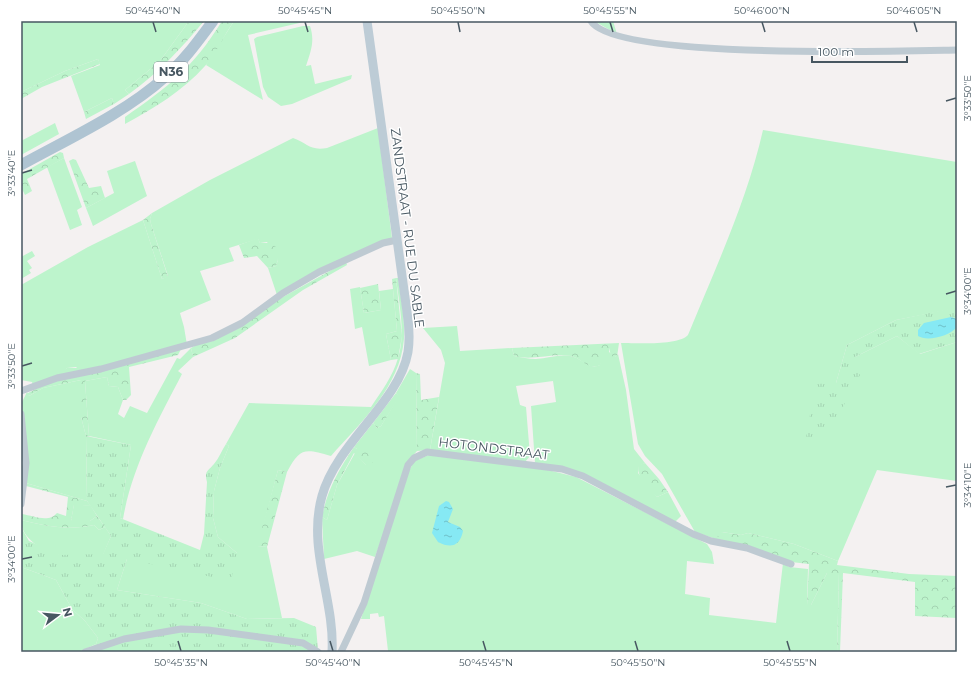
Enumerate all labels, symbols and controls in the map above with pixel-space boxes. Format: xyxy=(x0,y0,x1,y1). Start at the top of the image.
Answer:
text: 50°45'40"N xyxy=(125,4,181,17)
text: 50°45'45"N xyxy=(278,4,332,17)
text: 50°45'50"N xyxy=(431,4,485,17)
text: 50°45'55"N xyxy=(583,4,637,17)
text: 50°46'00"N xyxy=(734,4,790,17)
text: 50°46'05"N xyxy=(887,4,941,17)
scale bar xyxy=(812,38,907,64)
text: 100 m xyxy=(818,44,854,59)
road number: N36 xyxy=(154,62,188,82)
text: 3°33'50"E xyxy=(961,75,974,121)
street label: ZANDSTRAAT - RUE DU SABLE xyxy=(388,127,428,329)
text: 3°33'40"E xyxy=(5,150,18,196)
text: 3°34'00"E xyxy=(961,267,974,315)
text: 3°33'50"E xyxy=(5,343,18,389)
street label: HOTONDSTRAAT xyxy=(438,433,551,463)
text: 3°34'10"E xyxy=(961,462,974,508)
text: 3°34'00"E xyxy=(5,535,18,583)
north arrow xyxy=(38,595,78,635)
text: N xyxy=(60,606,76,618)
text: 50°45'35"N xyxy=(154,656,208,669)
text: 50°45'40"N xyxy=(305,656,361,669)
text: 50°45'45"N xyxy=(459,656,513,669)
text: 50°45'50"N xyxy=(611,656,665,669)
text: 50°45'55"N xyxy=(763,656,817,669)

